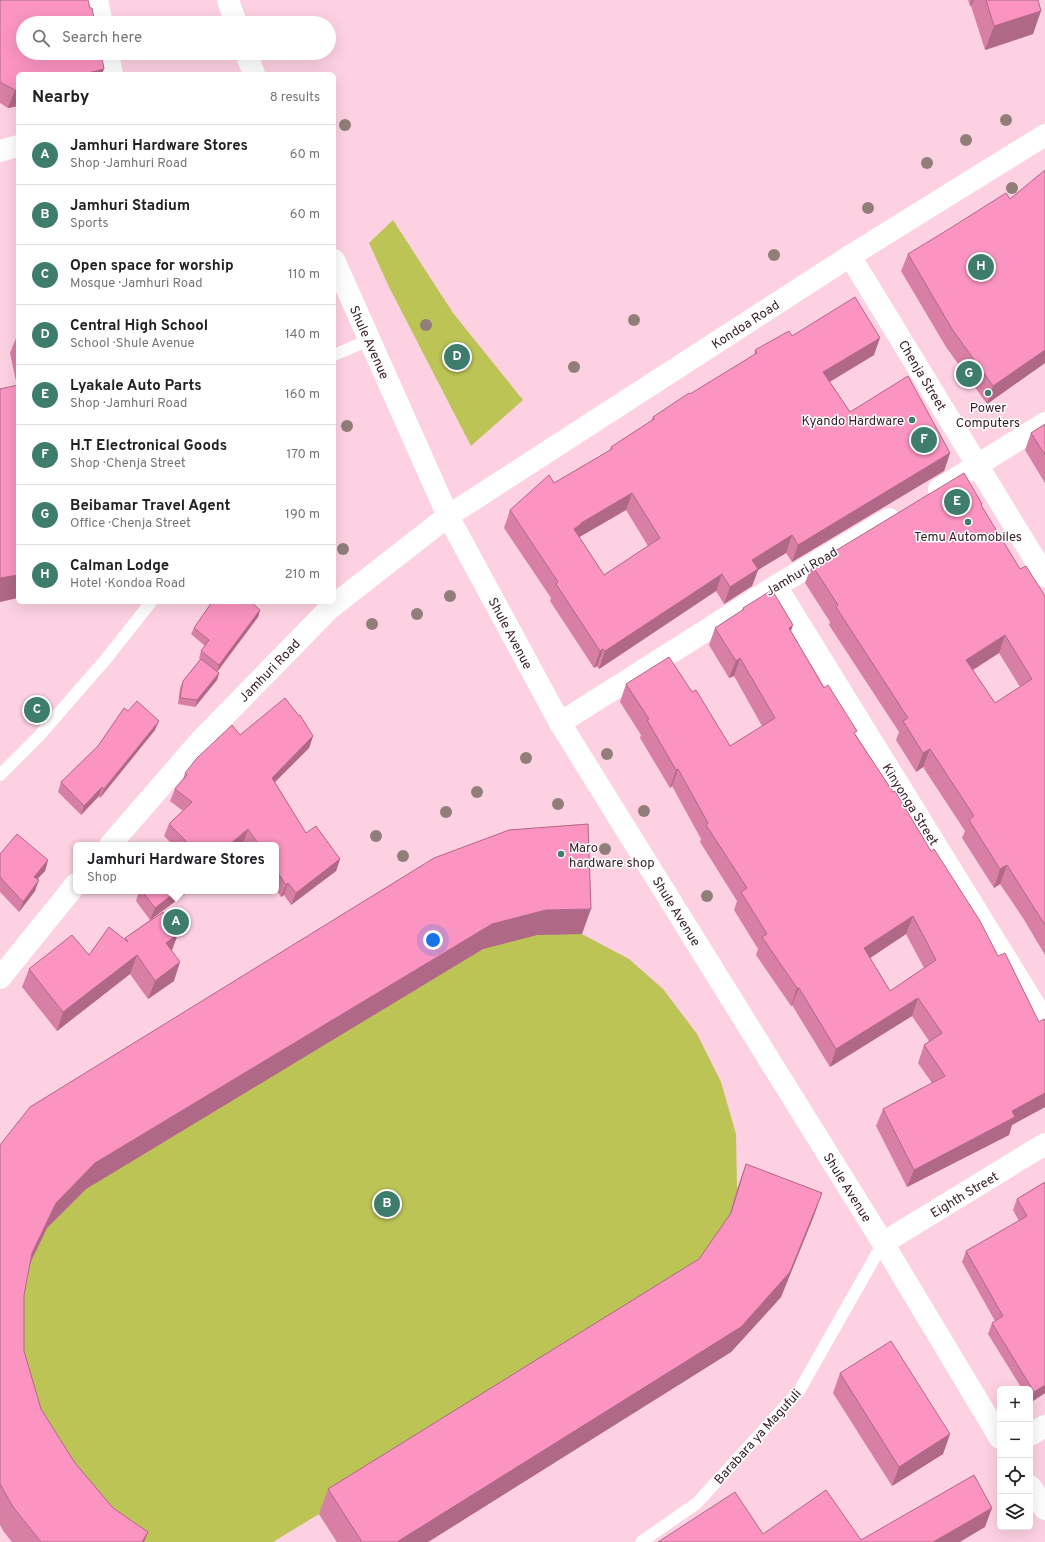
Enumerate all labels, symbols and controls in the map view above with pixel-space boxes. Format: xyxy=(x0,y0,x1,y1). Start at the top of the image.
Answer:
search box xyxy=(16,16,336,60)
icon: search xyxy=(30,27,52,49)
text: Search here xyxy=(62,29,142,48)
text: Nearby xyxy=(32,87,89,109)
text: 8 results xyxy=(270,90,320,106)
text: Jamhuri Hardware Stores xyxy=(70,137,248,156)
text: A xyxy=(40,147,50,163)
text: 60 m xyxy=(290,147,320,163)
text: Shop · Jamhuri Road xyxy=(70,156,187,172)
text: Jamhuri Stadium xyxy=(70,197,190,216)
text: B xyxy=(41,207,49,223)
text: 60 m xyxy=(290,207,320,223)
text: Sports xyxy=(70,216,109,232)
pin: H xyxy=(968,252,994,282)
text: Open space for worship xyxy=(70,257,234,276)
text: C xyxy=(41,267,49,283)
text: 110 m xyxy=(288,267,320,283)
text: Mosque · Jamhuri Road xyxy=(70,276,203,292)
street label: Kondoa Road xyxy=(709,298,783,354)
street label: Shule Avenue xyxy=(345,304,392,382)
text: Central High School xyxy=(70,317,208,336)
text: D xyxy=(40,327,50,343)
text: 140 m xyxy=(285,327,320,343)
text: School · Shule Avenue xyxy=(70,336,195,352)
street label: Chenja Street xyxy=(894,338,949,414)
pin: D xyxy=(444,342,470,372)
pin: G xyxy=(956,359,982,389)
text: Lyakale Auto Parts xyxy=(70,377,202,396)
text: E xyxy=(41,387,49,403)
text: 160 m xyxy=(285,387,320,403)
marker: Power Computers xyxy=(983,388,993,398)
text: Shop · Jamhuri Road xyxy=(70,396,187,412)
place label: Power Computers xyxy=(956,401,1020,432)
place label: Kyando Hardware xyxy=(802,414,904,430)
marker: Kyando Hardware xyxy=(907,415,917,425)
pin: F xyxy=(911,425,937,455)
text: H.T Electronical Goods xyxy=(70,437,227,456)
text: F xyxy=(41,447,49,463)
text: 170 m xyxy=(286,447,320,463)
text: Shop · Chenja Street xyxy=(70,456,186,472)
pin: E xyxy=(944,487,970,517)
text: Beibamar Travel Agent xyxy=(70,497,230,516)
text: G xyxy=(41,507,49,523)
text: 190 m xyxy=(285,507,320,523)
text: Office · Chenja Street xyxy=(70,516,191,532)
marker: Temu Automobiles xyxy=(963,517,973,527)
place label: Temu Automobiles xyxy=(914,530,1022,546)
street label: Jamhuri Road xyxy=(763,545,841,601)
text: Calman Lodge xyxy=(70,557,169,576)
text: H xyxy=(40,567,50,583)
text: 210 m xyxy=(285,567,320,583)
text: Hotel · Kondoa Road xyxy=(70,576,185,592)
street label: Shule Avenue xyxy=(484,595,535,672)
street label: Jamhuri Road xyxy=(236,637,304,706)
pin: C xyxy=(24,695,50,725)
street label: Kinyonga Street xyxy=(878,761,941,849)
place label: Maro hardware shop xyxy=(569,841,655,872)
popup xyxy=(73,842,279,894)
marker: Maro hardware shop xyxy=(556,849,566,859)
text: Jamhuri Hardware Stores xyxy=(87,851,265,870)
text: Shop xyxy=(87,870,117,886)
street label: Shule Avenue xyxy=(648,874,703,950)
pin: A xyxy=(163,907,189,937)
your location xyxy=(423,930,443,950)
street label: Shule Avenue xyxy=(819,1150,874,1226)
street label: Eighth Street xyxy=(928,1169,1002,1222)
pin: B xyxy=(374,1189,400,1219)
street label: Barabara ya Magufuli xyxy=(711,1386,806,1488)
map controls xyxy=(997,1386,1033,1530)
button: + xyxy=(997,1386,1033,1422)
button: − xyxy=(997,1422,1033,1458)
button: locate xyxy=(997,1458,1033,1494)
button: layers xyxy=(997,1494,1033,1530)

